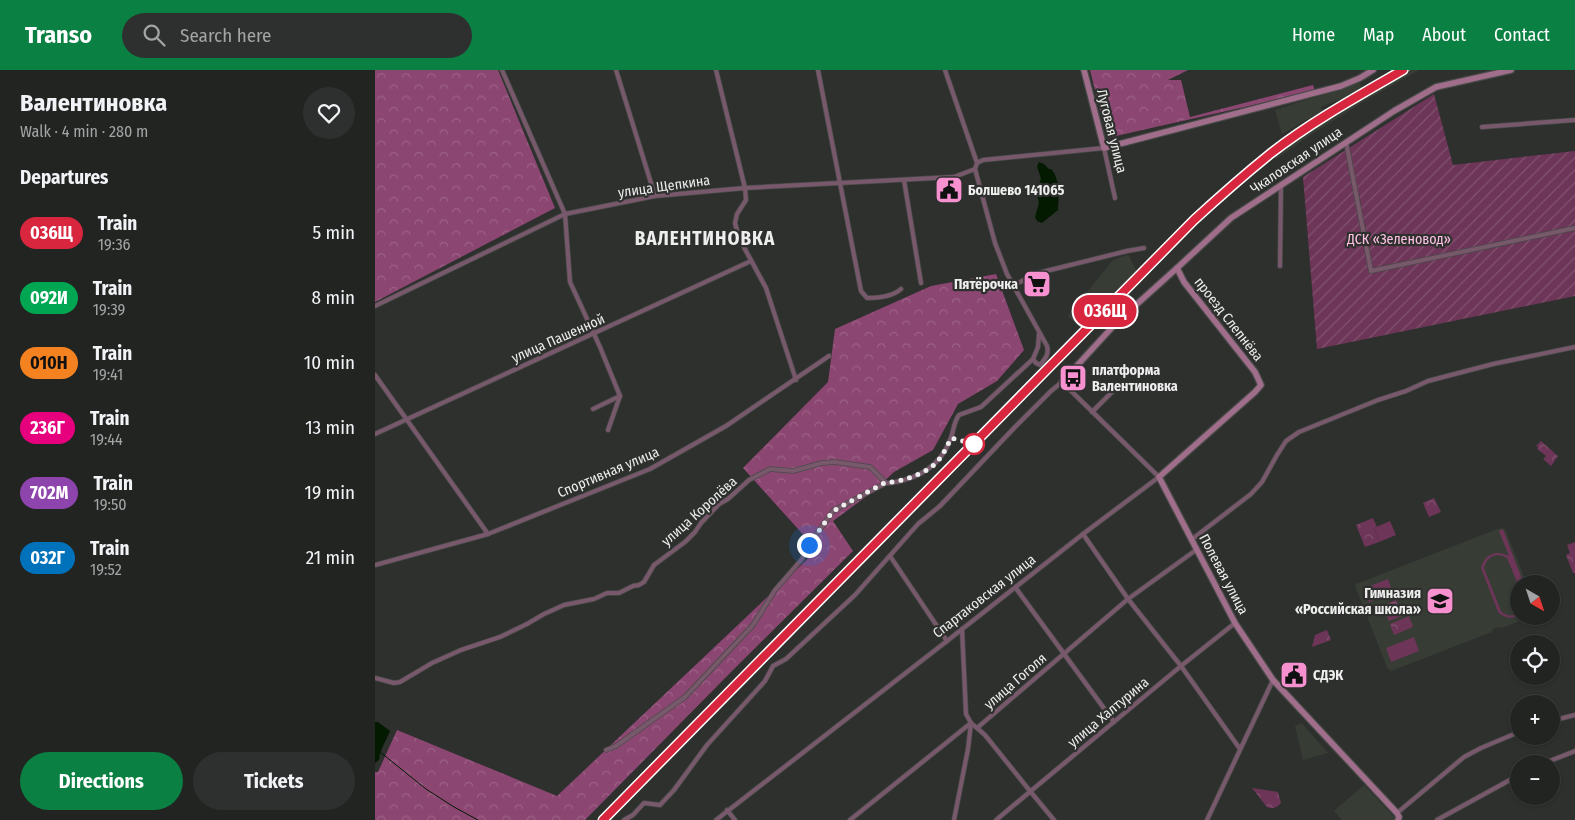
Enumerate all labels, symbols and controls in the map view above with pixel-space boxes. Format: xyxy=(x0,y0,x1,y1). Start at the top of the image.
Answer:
search box xyxy=(122,13,472,58)
text: Transo xyxy=(25,21,92,49)
icon: search xyxy=(140,21,168,49)
text: Search here xyxy=(180,24,272,47)
text: Home xyxy=(1292,24,1335,46)
text: Map xyxy=(1363,24,1394,46)
text: About xyxy=(1422,24,1466,46)
text: Contact xyxy=(1494,24,1550,46)
button: heart xyxy=(303,87,355,139)
street label: Луговая улица xyxy=(1093,87,1130,175)
text: Валентиновка xyxy=(20,89,167,117)
text: Walk · 4 min · 280 m xyxy=(20,122,148,141)
street label: Чкаловская улица xyxy=(1247,123,1345,197)
text: Departures xyxy=(20,166,108,189)
street label: улица Щепкина xyxy=(617,172,711,201)
public building icon: Болшево 141065 xyxy=(934,175,964,205)
place label: Болшево 141065 xyxy=(968,182,1064,199)
text: Train xyxy=(98,212,137,235)
text: 5 min xyxy=(312,221,355,244)
text: 036Щ xyxy=(30,222,73,244)
district label: ВАЛЕНТИНОВКА xyxy=(635,227,775,250)
park label: ДСК «Зеленовод» xyxy=(1346,231,1451,248)
text: 19:36 xyxy=(98,235,131,254)
supermarket icon: Пятёрочка xyxy=(1022,269,1052,299)
street label: проезд Слепнёва xyxy=(1190,274,1267,365)
place label: Пятёрочка xyxy=(954,276,1018,293)
text: Train xyxy=(93,277,132,300)
text: 8 min xyxy=(312,286,355,309)
text: 092И xyxy=(30,287,68,309)
line badge: 036Щ xyxy=(1070,295,1140,327)
text: 19:39 xyxy=(93,300,125,319)
text: 036Щ xyxy=(1084,300,1126,322)
street label: улица Пашенной xyxy=(509,310,608,367)
text: Train xyxy=(93,342,132,365)
text: 10 min xyxy=(304,351,355,374)
text: 010Н xyxy=(30,352,68,374)
place label: платформа Валентиновка xyxy=(1092,362,1178,395)
bus stop icon: платформа Валентиновка xyxy=(1058,363,1088,393)
text: 19:41 xyxy=(93,365,123,384)
text: Train xyxy=(90,407,129,430)
text: 13 min xyxy=(305,416,355,439)
text: 236Г xyxy=(30,417,65,439)
text: 19:44 xyxy=(90,430,123,449)
unlabelled marker xyxy=(963,433,985,455)
street label: Спортивная улица xyxy=(555,443,662,502)
text: Train xyxy=(93,472,133,495)
street label: улица Королёва xyxy=(658,473,741,550)
text: 19 min xyxy=(304,481,355,504)
text: 702М xyxy=(30,482,68,504)
text: 19:50 xyxy=(93,495,127,514)
street label: Полевая улица xyxy=(1195,531,1252,618)
your location xyxy=(797,533,822,558)
text: Train xyxy=(90,537,129,560)
text: 21 min xyxy=(306,546,355,569)
text: 032Г xyxy=(30,547,65,569)
street label: Спартаковская улица xyxy=(930,551,1039,642)
text: 19:52 xyxy=(90,560,122,579)
north arrow xyxy=(1510,575,1560,625)
map controls xyxy=(1510,575,1560,805)
place label: Гимназия «Российская школа» xyxy=(1295,585,1421,618)
school or university icon: Гимназия «Российская школа» xyxy=(1425,586,1455,616)
button: locate xyxy=(1510,635,1560,685)
street label: улица Гоголя xyxy=(981,650,1050,713)
public building icon: СДЭК xyxy=(1279,660,1309,690)
place label: СДЭК xyxy=(1313,667,1344,684)
street label: улица Халтурина xyxy=(1064,674,1152,751)
button: + xyxy=(1510,695,1560,745)
button: Directions xyxy=(20,752,183,810)
button: Tickets xyxy=(193,752,355,810)
button: − xyxy=(1510,755,1560,805)

